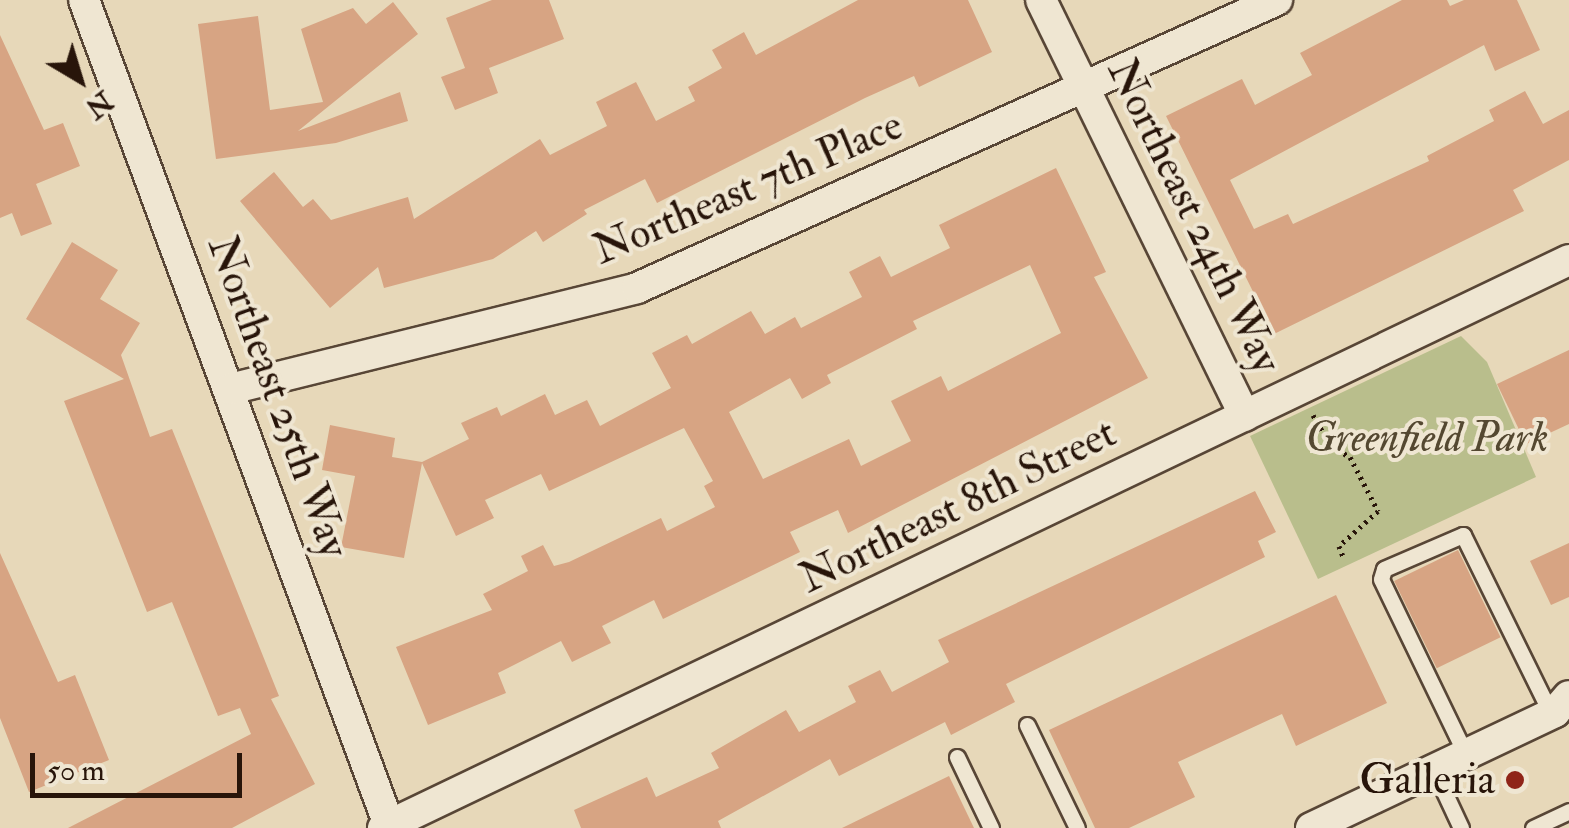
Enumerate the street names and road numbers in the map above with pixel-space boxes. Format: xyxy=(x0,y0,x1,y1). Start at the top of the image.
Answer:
street label: Northeast 24th Way xyxy=(1096,51,1292,381)
street label: Northeast 7th Place xyxy=(586,100,910,276)
street label: Northeast 25th Way xyxy=(196,229,360,565)
street label: Northeast 8th Street xyxy=(792,408,1124,604)

